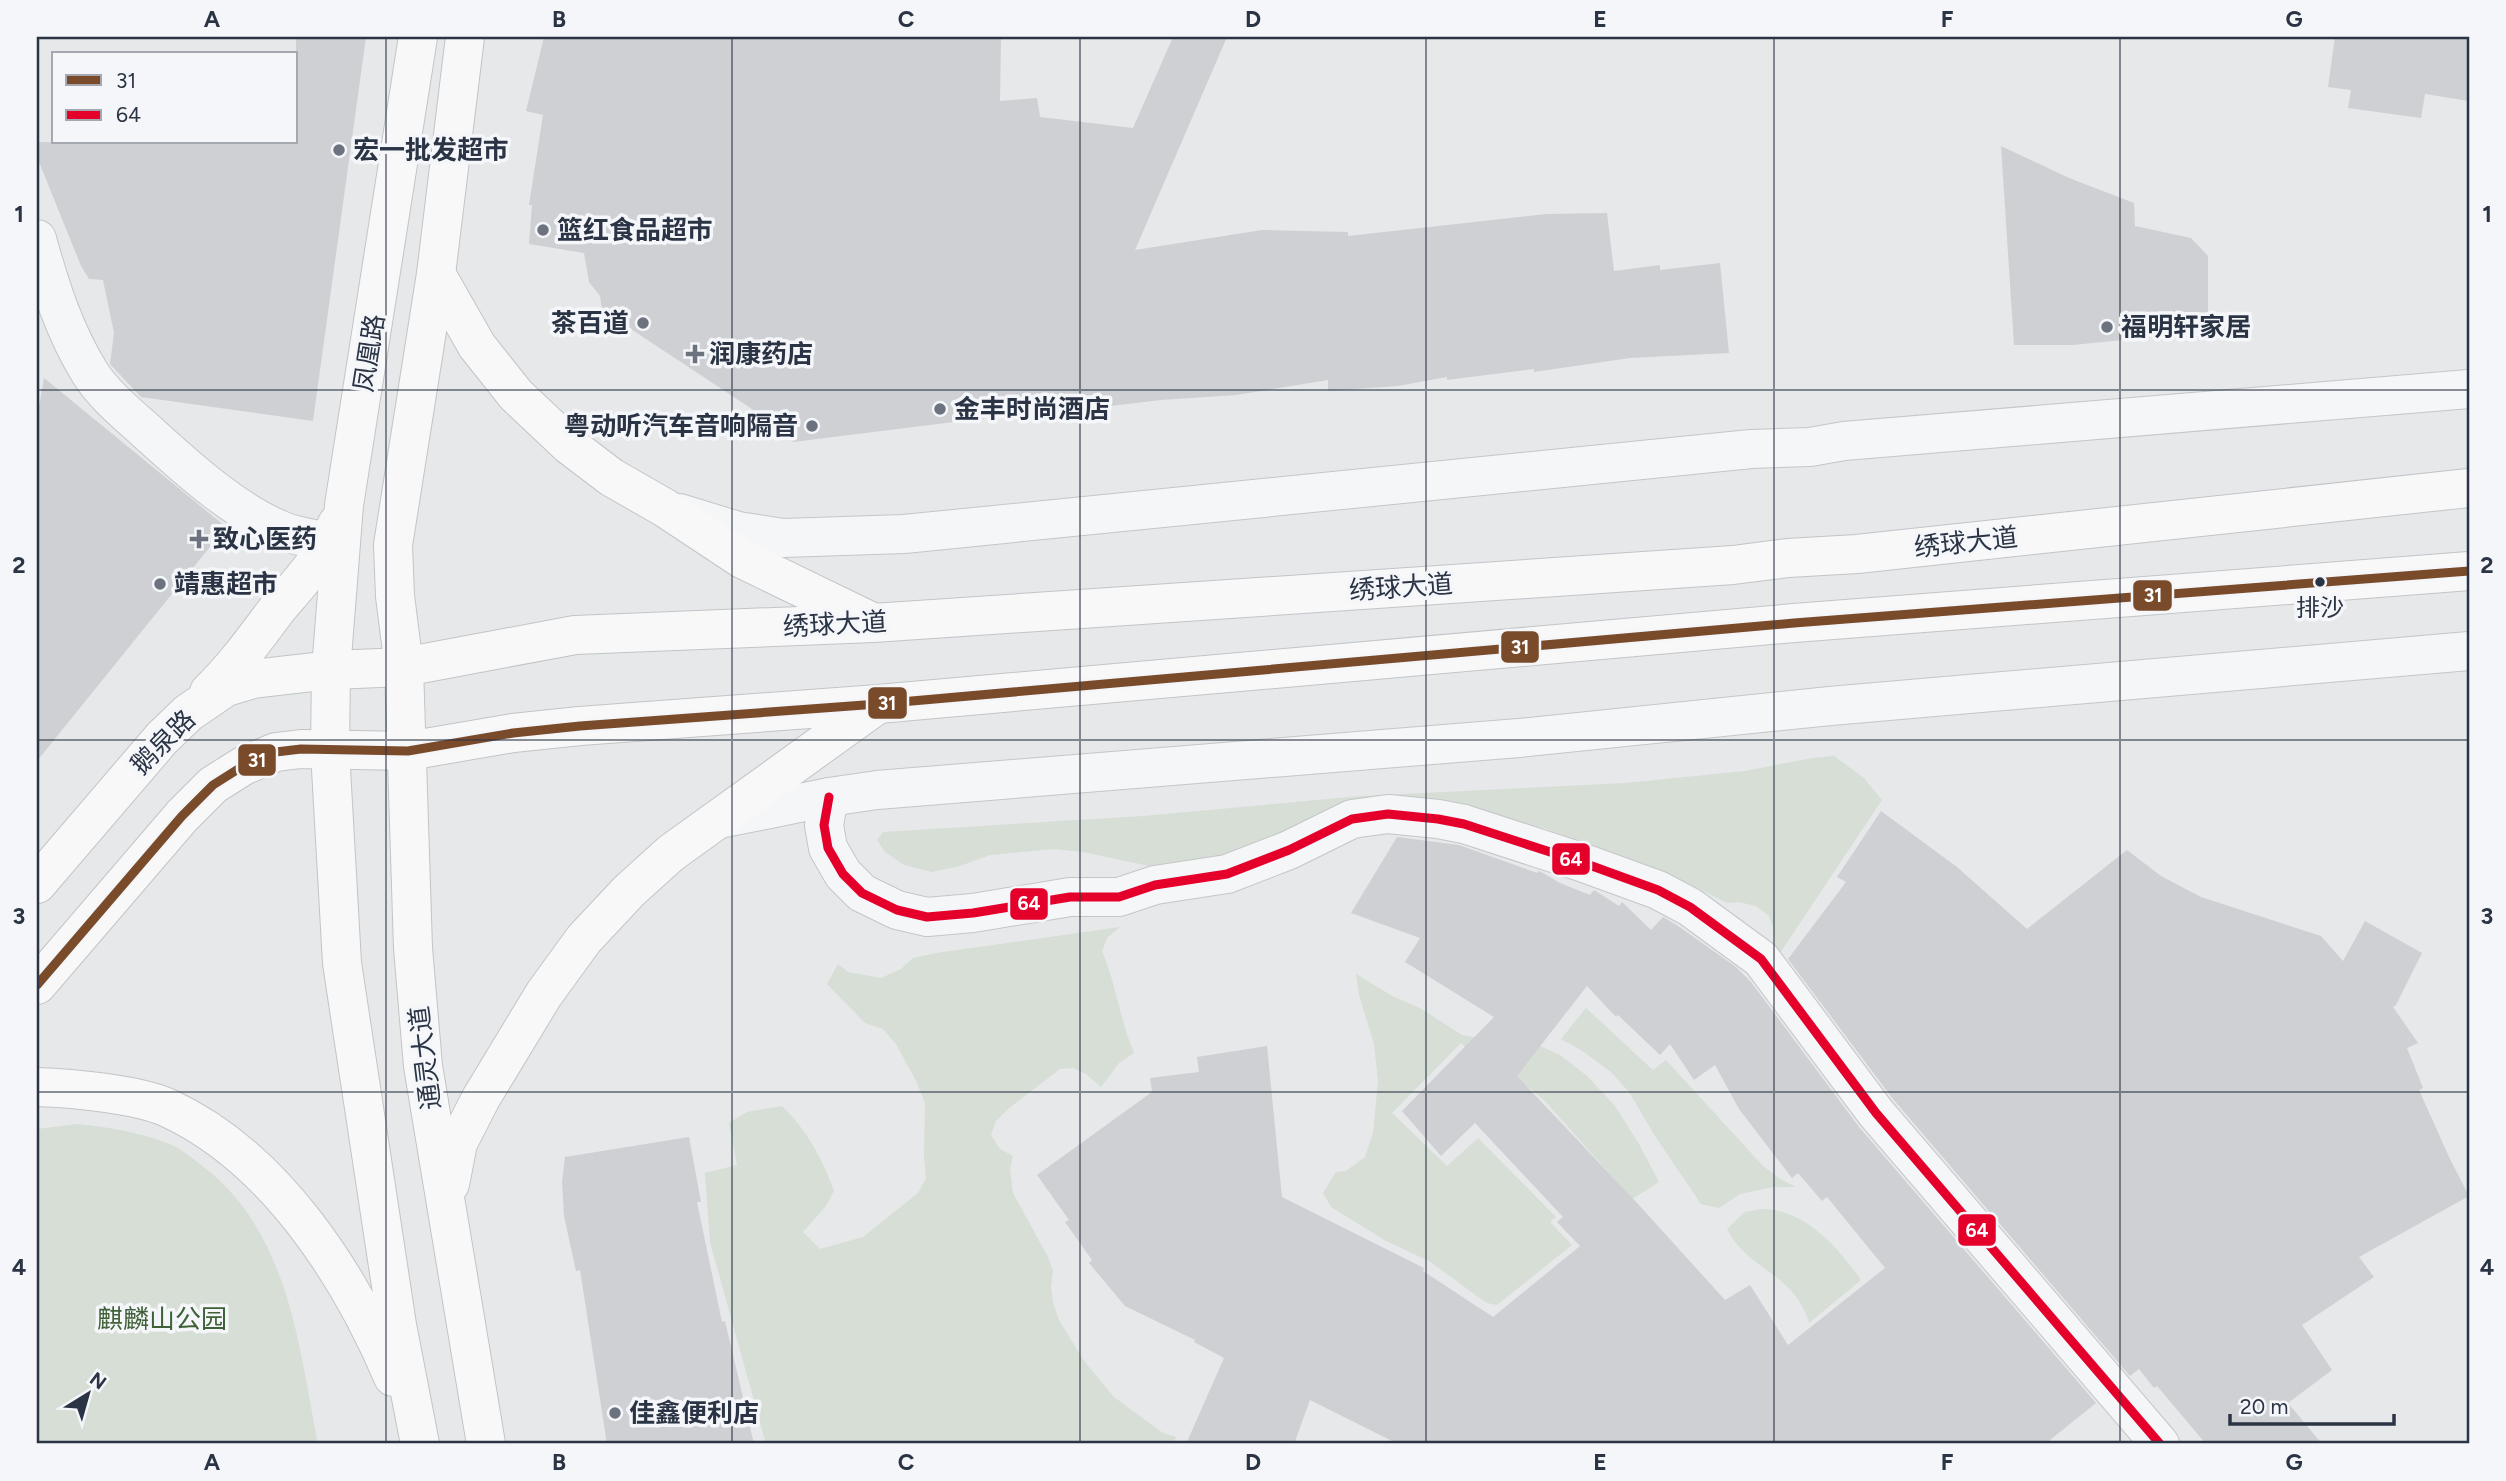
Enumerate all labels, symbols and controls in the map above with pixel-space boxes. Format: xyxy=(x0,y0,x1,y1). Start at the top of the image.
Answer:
text: A xyxy=(204,5,221,33)
text: B xyxy=(552,5,566,33)
text: C xyxy=(898,5,915,33)
text: D xyxy=(1245,5,1261,33)
text: E xyxy=(1593,5,1607,33)
text: F xyxy=(1941,5,1954,33)
text: G xyxy=(2285,5,2303,33)
legend xyxy=(52,52,298,144)
text: 31 xyxy=(116,68,136,93)
text: 64 xyxy=(116,102,141,127)
place label: 宏一批发超市 xyxy=(353,134,509,166)
marker: 宏一批发超市 xyxy=(331,142,347,158)
text: 1 xyxy=(14,200,24,228)
text: 1 xyxy=(2482,200,2492,228)
place label: 篮红食品超市 xyxy=(557,214,713,246)
marker: 篮红食品超市 xyxy=(535,222,551,238)
place label: 茶百道 xyxy=(551,307,629,339)
place label: 福明轩家居 xyxy=(2121,311,2251,343)
street label: 凤凰路 xyxy=(347,312,391,394)
marker: 茶百道 xyxy=(635,315,651,331)
marker: 福明轩家居 xyxy=(2099,319,2115,335)
place label: 润康药店 xyxy=(709,338,813,370)
marker: 润康药店 xyxy=(687,346,703,362)
place label: 金丰时尚酒店 xyxy=(954,393,1110,425)
marker: 金丰时尚酒店 xyxy=(932,401,948,417)
place label: 粤动听汽车音响隔音 xyxy=(564,410,798,442)
marker: 粤动听汽车音响隔音 xyxy=(804,418,820,434)
street label: 绣球大道 xyxy=(1913,521,2019,563)
place label: 致心医药 xyxy=(213,523,317,555)
marker: 致心医药 xyxy=(191,531,207,547)
text: 2 xyxy=(12,551,26,579)
text: 2 xyxy=(2480,551,2494,579)
street label: 绣球大道 xyxy=(1348,567,1454,607)
place label: 靖惠超市 xyxy=(174,568,278,600)
marker: 排沙 xyxy=(2313,575,2327,589)
marker: 靖惠超市 xyxy=(152,576,168,592)
line badge: 31 xyxy=(2132,579,2173,612)
text: 31 xyxy=(2144,584,2162,607)
place label: 排沙 xyxy=(2296,593,2344,622)
street label: 绣球大道 xyxy=(782,605,888,643)
line badge: 31 xyxy=(1500,630,1540,664)
text: 31 xyxy=(1511,636,1529,659)
line badge: 31 xyxy=(867,686,908,720)
text: 31 xyxy=(878,692,896,715)
street label: 鹅泉路 xyxy=(124,703,202,781)
line badge: 31 xyxy=(237,743,277,777)
text: 31 xyxy=(248,749,266,772)
line badge: 64 xyxy=(1551,842,1591,876)
text: 64 xyxy=(1559,848,1583,871)
line badge: 64 xyxy=(1009,887,1049,921)
text: 64 xyxy=(1017,892,1041,915)
text: 3 xyxy=(13,902,25,930)
text: 3 xyxy=(2481,902,2493,930)
street label: 通灵大道 xyxy=(403,1004,447,1112)
line badge: 64 xyxy=(1957,1213,1997,1247)
text: 64 xyxy=(1965,1219,1989,1242)
text: 4 xyxy=(12,1253,26,1281)
text: 4 xyxy=(2480,1253,2494,1281)
park label: 麒麟山公园 xyxy=(97,1303,227,1335)
north arrow xyxy=(52,1358,122,1428)
text: N xyxy=(85,1367,111,1394)
scale bar xyxy=(2230,1383,2394,1427)
text: 20 m xyxy=(2240,1394,2288,1419)
place label: 佳鑫便利店 xyxy=(629,1397,759,1429)
marker: 佳鑫便利店 xyxy=(607,1405,623,1421)
text: A xyxy=(204,1448,221,1476)
text: B xyxy=(552,1448,566,1476)
text: C xyxy=(898,1448,915,1476)
text: D xyxy=(1245,1448,1261,1476)
text: E xyxy=(1593,1448,1607,1476)
text: F xyxy=(1941,1448,1954,1476)
text: G xyxy=(2285,1448,2303,1476)

